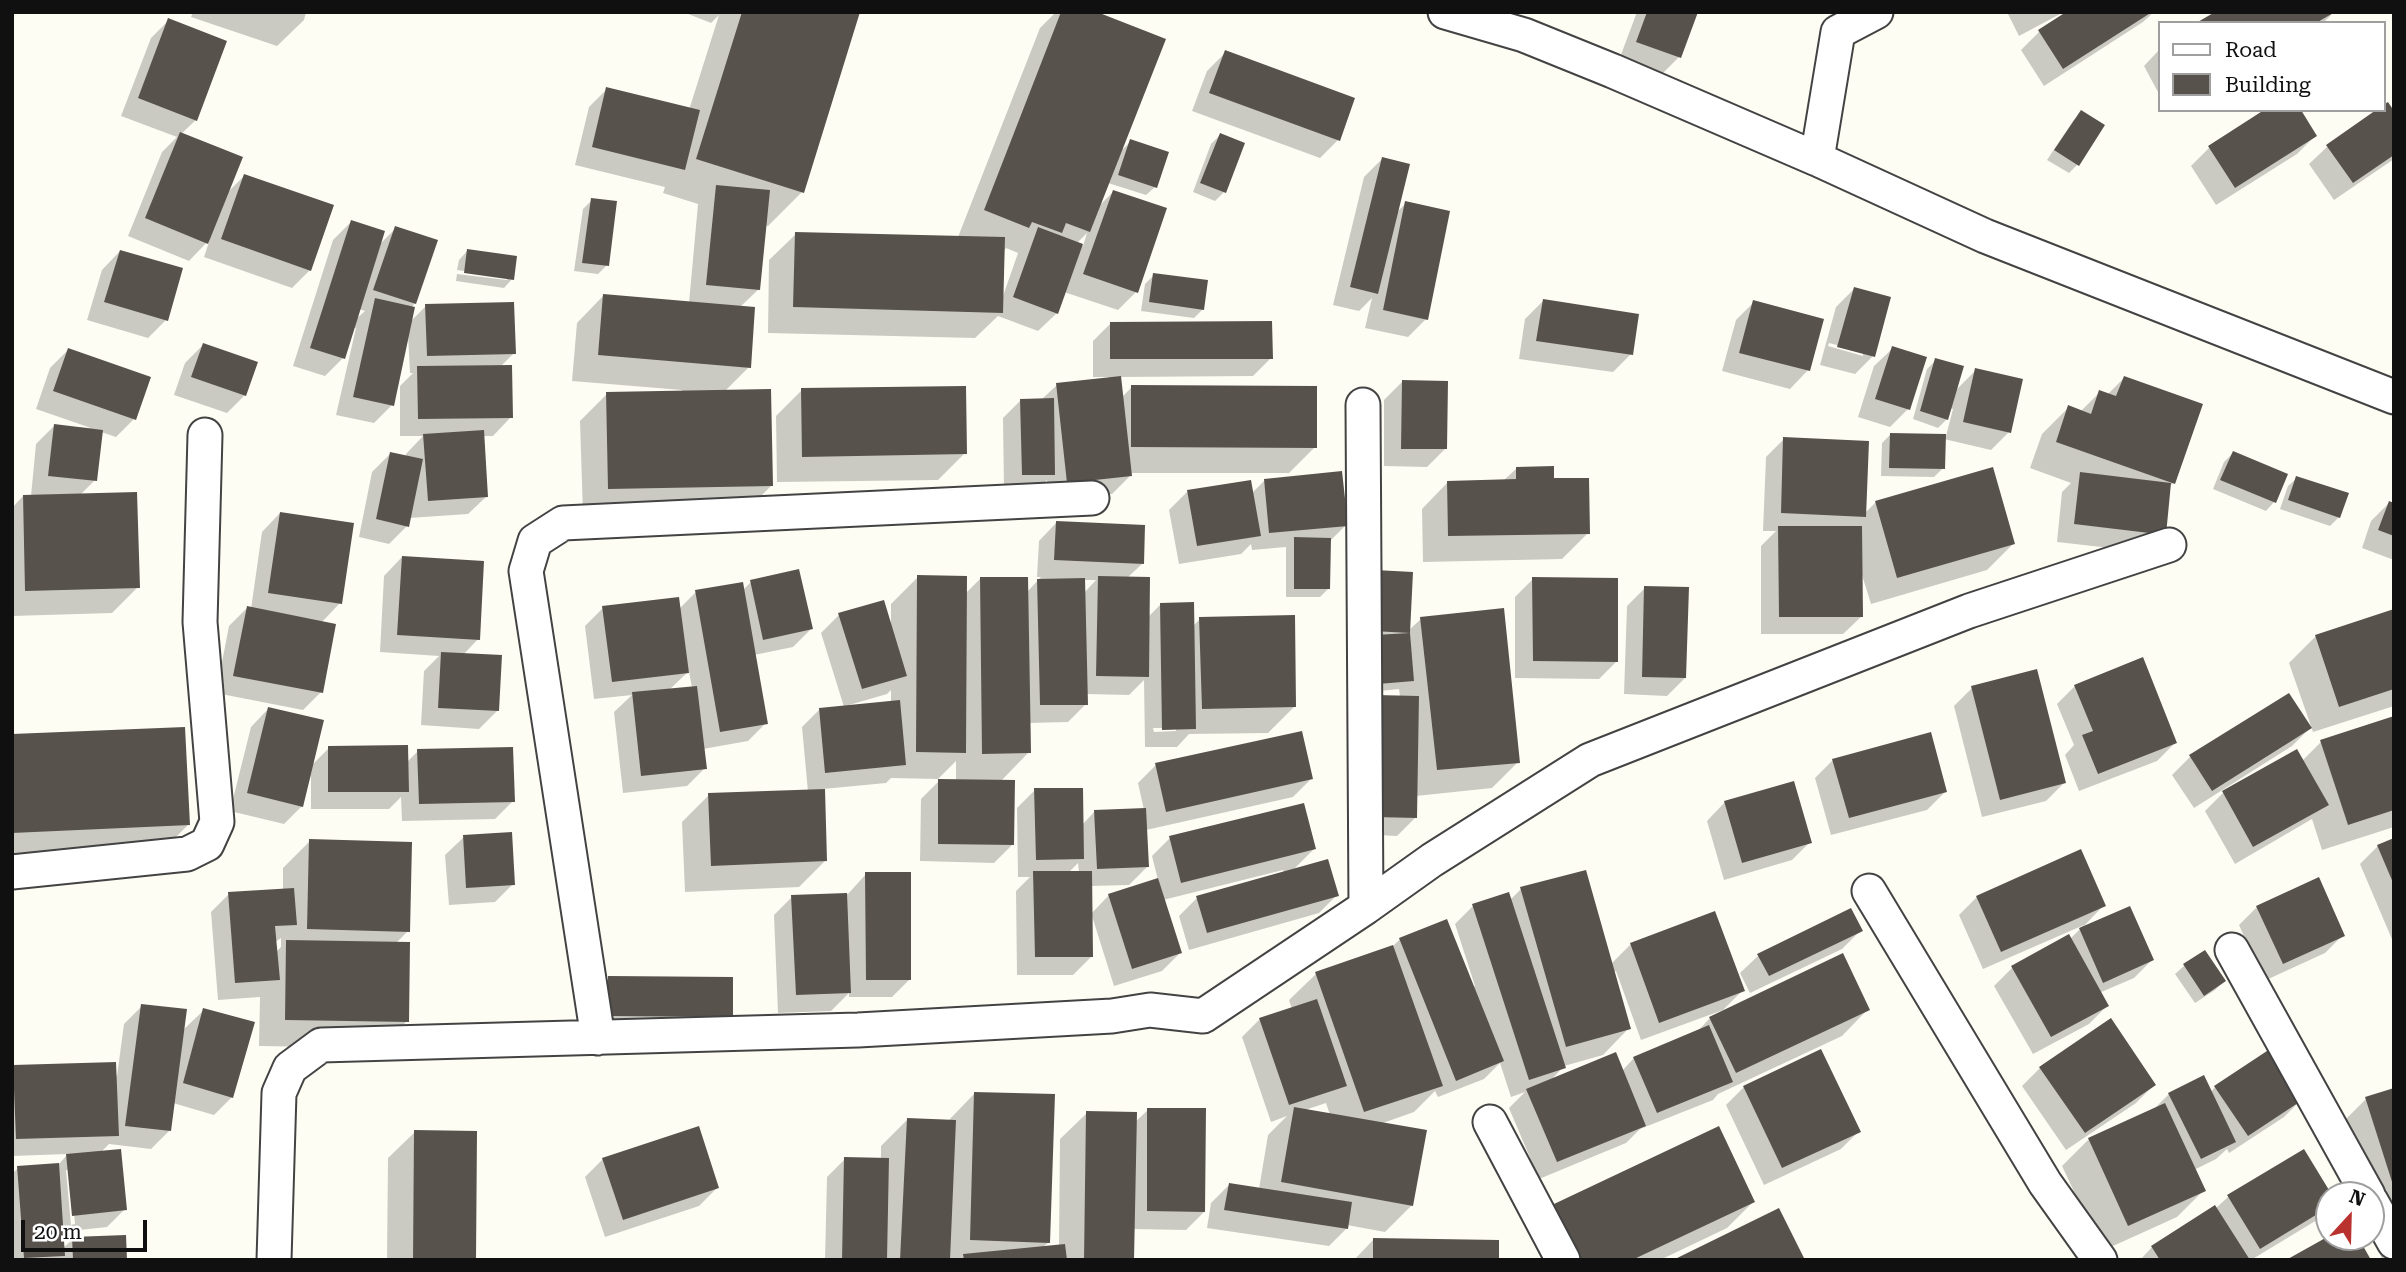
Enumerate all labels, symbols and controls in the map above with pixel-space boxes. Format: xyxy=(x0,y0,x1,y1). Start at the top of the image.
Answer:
legend xyxy=(2158,21,2385,112)
text: Road xyxy=(2225,38,2277,62)
text: Building xyxy=(2225,73,2311,97)
north arrow xyxy=(2315,1181,2385,1251)
text: N xyxy=(2346,1185,2368,1211)
scale bar xyxy=(24,1206,150,1250)
text: 20 m xyxy=(34,1220,82,1244)

